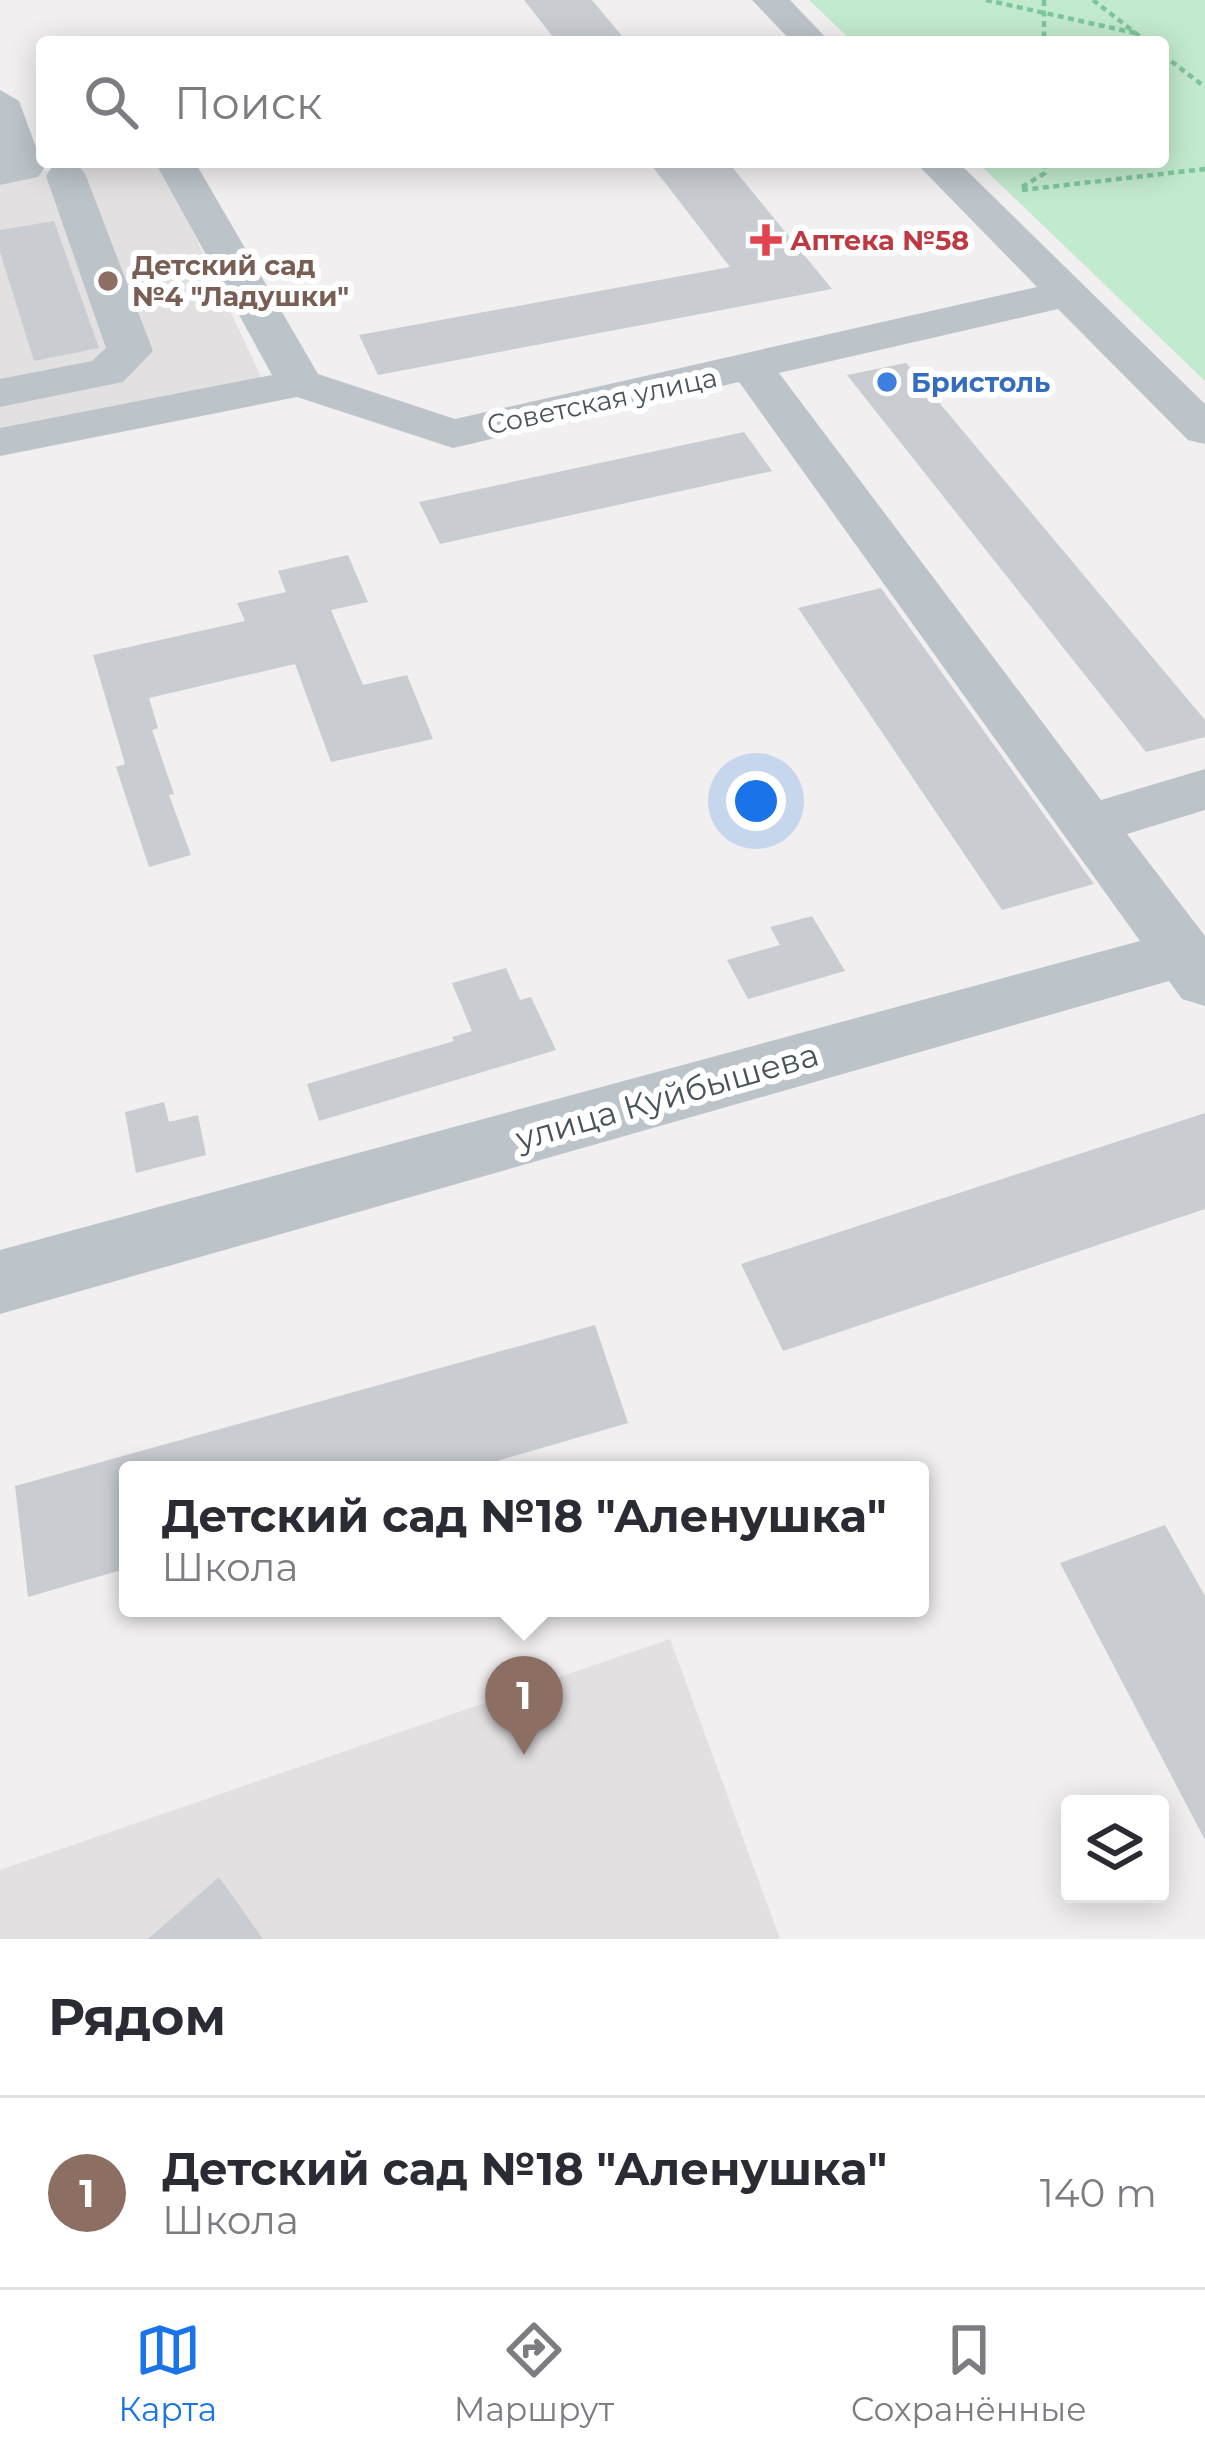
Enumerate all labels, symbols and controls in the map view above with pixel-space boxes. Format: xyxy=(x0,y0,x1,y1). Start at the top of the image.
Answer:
search box xyxy=(36,36,1169,168)
icon: search xyxy=(78,69,144,135)
text: Поиск xyxy=(174,75,322,130)
place label: Аптека №58 xyxy=(790,224,969,257)
marker: Аптека №58 xyxy=(753,227,779,253)
place label: Детский сад №4 "Ладушки" xyxy=(132,249,349,313)
marker: Детский сад №4 "Ладушки" xyxy=(95,268,121,294)
street label: Советская улица xyxy=(484,360,720,442)
place label: Бристоль xyxy=(911,366,1050,399)
marker: Бристоль xyxy=(874,369,900,395)
your location xyxy=(726,771,786,831)
street label: улица Куйбышева xyxy=(510,1034,823,1159)
popup xyxy=(119,1461,929,1617)
text: Детский сад №18 "Аленушка" xyxy=(161,1488,887,1543)
text: Школа xyxy=(161,1543,298,1591)
pin: 1 xyxy=(485,1656,563,1755)
map controls xyxy=(1061,1795,1169,1903)
button: layers xyxy=(1061,1795,1169,1903)
text: Рядом xyxy=(48,1986,226,2048)
text: Детский сад №18 "Аленушка" xyxy=(162,2141,887,2196)
text: 1 xyxy=(79,2169,95,2217)
text: 140 m xyxy=(1040,2169,1157,2217)
text: Школа xyxy=(162,2196,299,2244)
tab: Карта xyxy=(118,2317,217,2429)
tab: Маршрут xyxy=(454,2317,614,2429)
tab: Сохранённые xyxy=(851,2317,1087,2429)

